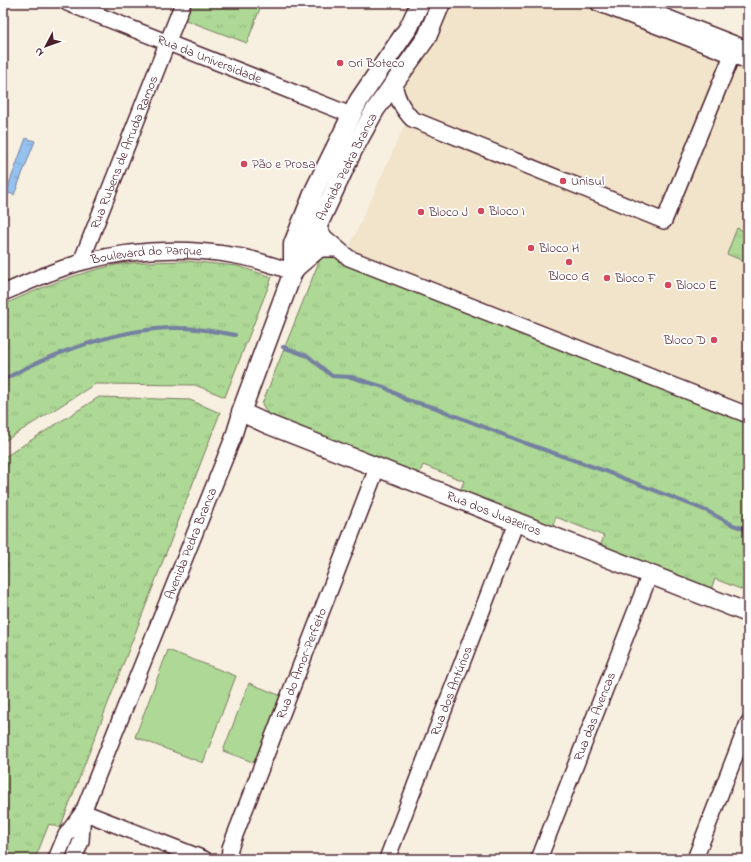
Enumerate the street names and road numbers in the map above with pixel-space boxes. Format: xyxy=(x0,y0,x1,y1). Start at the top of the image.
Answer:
street label: Rua da Universidade xyxy=(154,30,265,88)
street label: Rua Rubens de Arruda Ramos xyxy=(85,72,163,232)
street label: Avenida Pedra Branca xyxy=(312,110,382,224)
street label: Boulevard do Parque xyxy=(88,241,203,269)
street label: Avenida Pedra Branca xyxy=(160,485,222,602)
street label: Rua dos Juazeiros xyxy=(444,486,545,541)
street label: Rua do Amor-Perfeito xyxy=(271,605,332,722)
street label: Rua dos Antúrios xyxy=(426,643,477,739)
street label: Rua das Avencas xyxy=(569,669,621,764)

